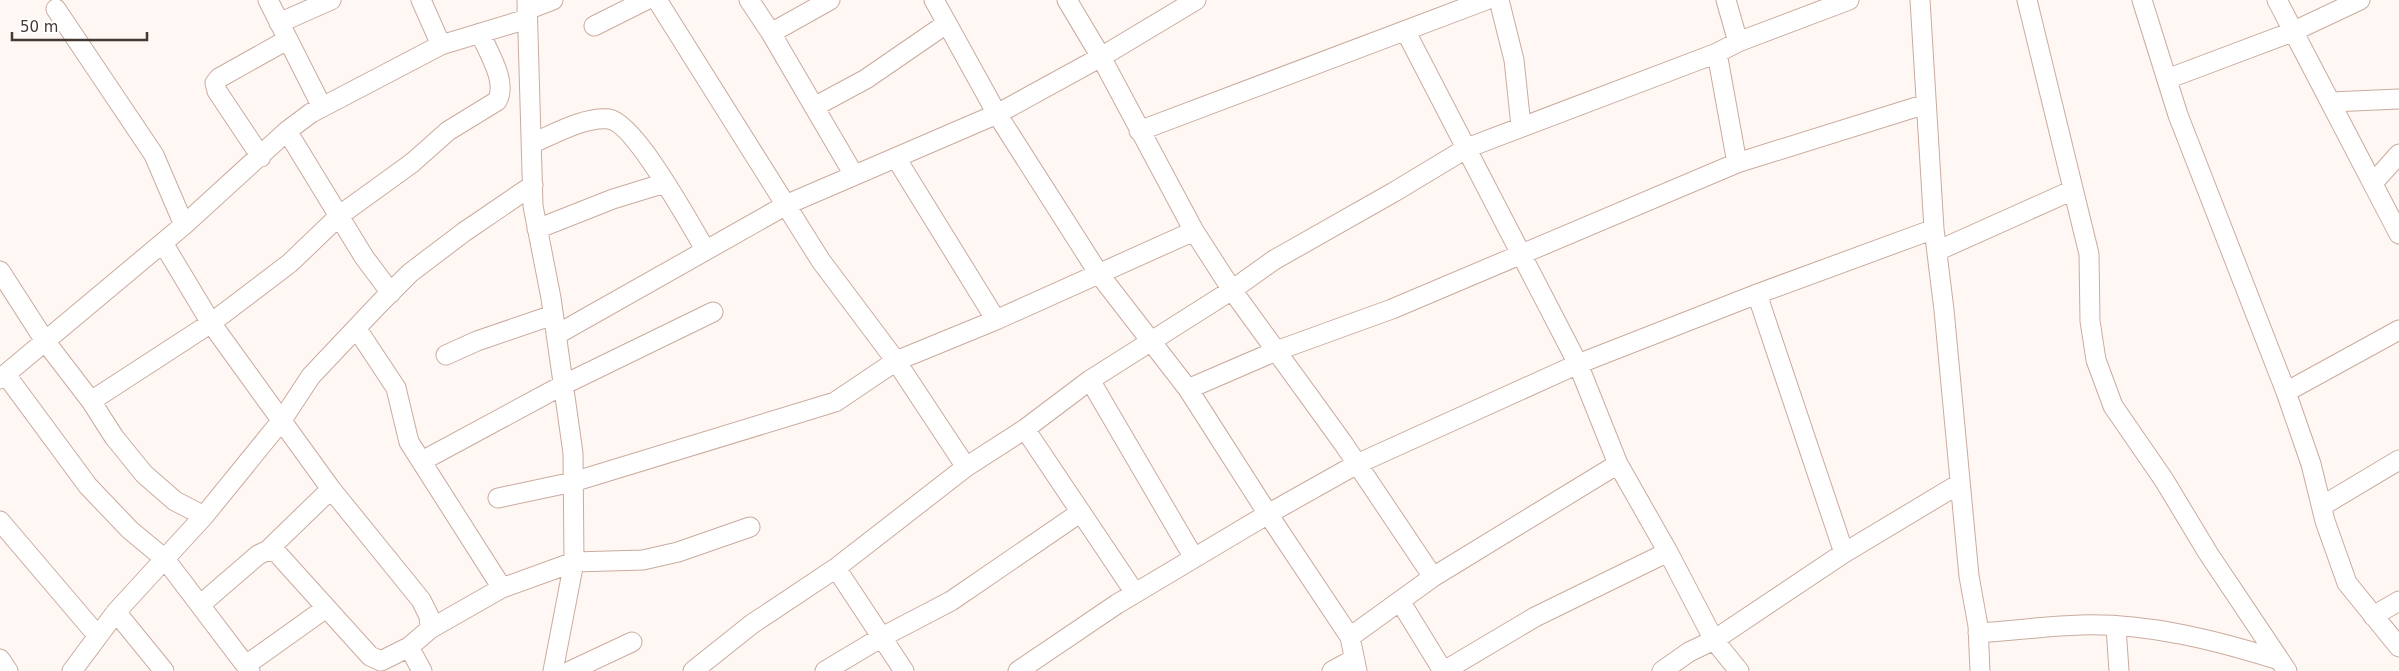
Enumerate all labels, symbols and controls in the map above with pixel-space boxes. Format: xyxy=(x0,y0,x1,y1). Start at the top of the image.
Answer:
scale bar xyxy=(12,10,148,42)
text: 50 m xyxy=(20,18,58,36)

